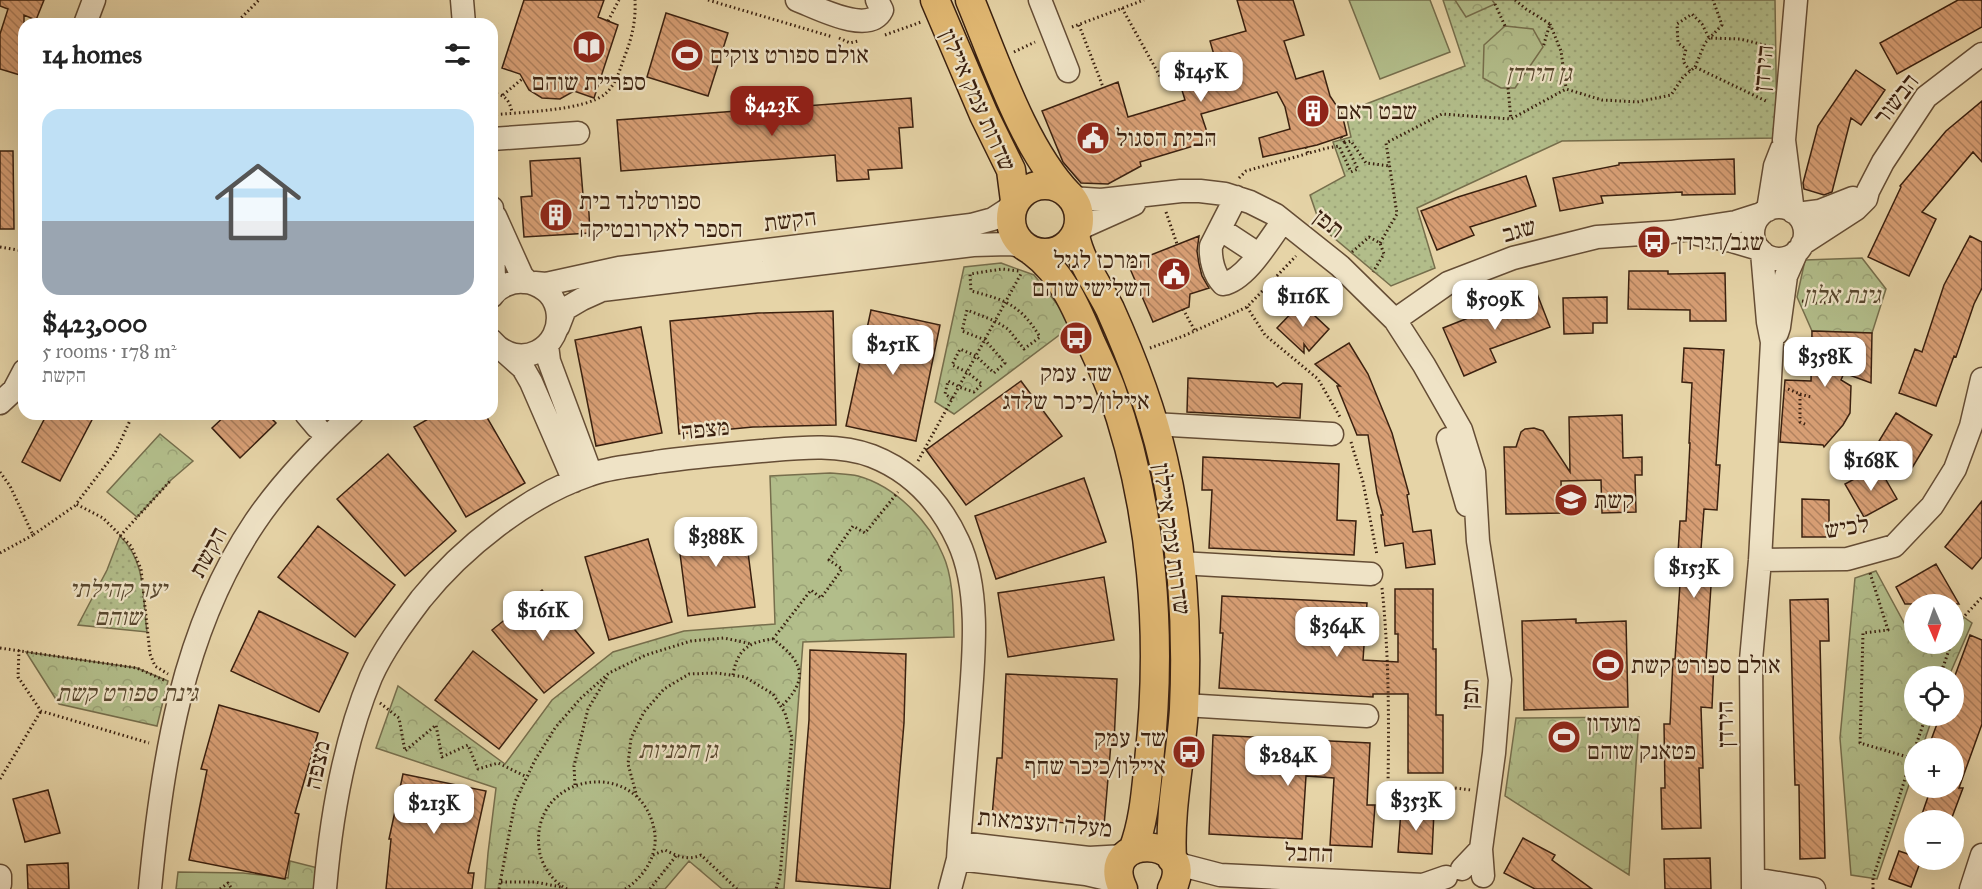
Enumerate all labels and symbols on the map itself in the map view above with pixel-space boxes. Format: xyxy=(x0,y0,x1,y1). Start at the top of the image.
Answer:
street label: שדרות עמק איילון xyxy=(933,24,1023,176)
library icon: ספריית שוהם xyxy=(571,29,607,65)
sports icon: אולם ספורט צוקים xyxy=(669,37,705,73)
place label: אולם ספורט צוקים xyxy=(710,40,869,70)
street label: הירדן xyxy=(1746,44,1780,92)
pin: $145K xyxy=(1159,52,1243,103)
park label: גן הירדן xyxy=(1506,58,1574,88)
place label: ספריית שוהם xyxy=(532,67,646,97)
street label: הבשור xyxy=(1867,67,1925,131)
pin: $423K xyxy=(730,86,814,137)
building icon: שבט ראם xyxy=(1295,93,1331,129)
place label: שבט ראם xyxy=(1336,96,1417,126)
public building icon: הבית הסגול xyxy=(1075,120,1111,156)
place label: הבית הסגול xyxy=(1116,123,1217,153)
place label: ספורטלנד בית הספר לאקרובטיקה xyxy=(579,186,743,244)
building icon: ספורטלנד בית הספר לאקרובטיקה xyxy=(538,197,574,233)
street label: הקשת xyxy=(762,202,818,238)
street label: תפן xyxy=(1307,202,1351,244)
street label: שגב xyxy=(1498,211,1540,249)
bus stop icon: שגב/הירדן xyxy=(1636,224,1672,260)
place label: שגב/הירדן xyxy=(1677,227,1764,257)
place label: המרכז לגיל השלישי שוהם xyxy=(1032,245,1151,303)
public building icon: המרכז לגיל השלישי שוהם xyxy=(1156,256,1192,292)
pin: $116K xyxy=(1261,277,1345,328)
pin: $509K xyxy=(1453,280,1537,331)
park label: גינת אלון xyxy=(1803,280,1883,310)
bus stop icon: שד. עמק איילון/כיכר שלדג xyxy=(1058,320,1094,356)
pin: $251K xyxy=(851,325,935,376)
pin: $358K xyxy=(1783,337,1867,388)
place label: שד. עמק איילון/כיכר שלדג xyxy=(1002,358,1150,416)
street label: מצפה xyxy=(679,412,731,446)
pin: $168K xyxy=(1829,441,1913,492)
street label: שדרות עמק איילון xyxy=(1147,461,1197,617)
school or university icon: קשת xyxy=(1553,482,1589,518)
place label: קשת xyxy=(1594,485,1634,515)
street label: לכיש xyxy=(1823,509,1871,545)
pin: $388K xyxy=(674,517,758,568)
street label: הקשת xyxy=(182,522,234,582)
pin: $153K xyxy=(1652,548,1736,599)
park label: יער קהילתי שוהם xyxy=(69,574,169,632)
pin: $161K xyxy=(501,591,585,642)
north arrow xyxy=(1904,594,1964,654)
pin: $364K xyxy=(1295,607,1379,658)
sports icon: אולם ספורט קשת xyxy=(1590,647,1626,683)
place label: אולם ספורט קשת xyxy=(1631,650,1781,680)
park label: גינת ספורט קשת xyxy=(56,678,200,708)
street label: תפן xyxy=(1454,678,1486,710)
street label: הירדן xyxy=(1710,700,1740,748)
place label: מועדון פטאנק שוהם xyxy=(1587,708,1696,766)
sports icon: מועדון פטאנק שוהם xyxy=(1546,719,1582,755)
place label: שד. עמק איילון/כיכר שחף xyxy=(1025,723,1166,781)
bus stop icon: שד. עמק איילון/כיכר שחף xyxy=(1171,734,1207,770)
park label: גן חמניות xyxy=(638,735,719,765)
pin: $284K xyxy=(1246,736,1330,787)
street label: מצפה xyxy=(297,738,337,792)
pin: $353K xyxy=(1374,781,1458,832)
pin: $213K xyxy=(392,784,476,835)
street label: מעלה העצמאות xyxy=(976,802,1114,844)
street label: החבל xyxy=(1284,837,1334,869)

